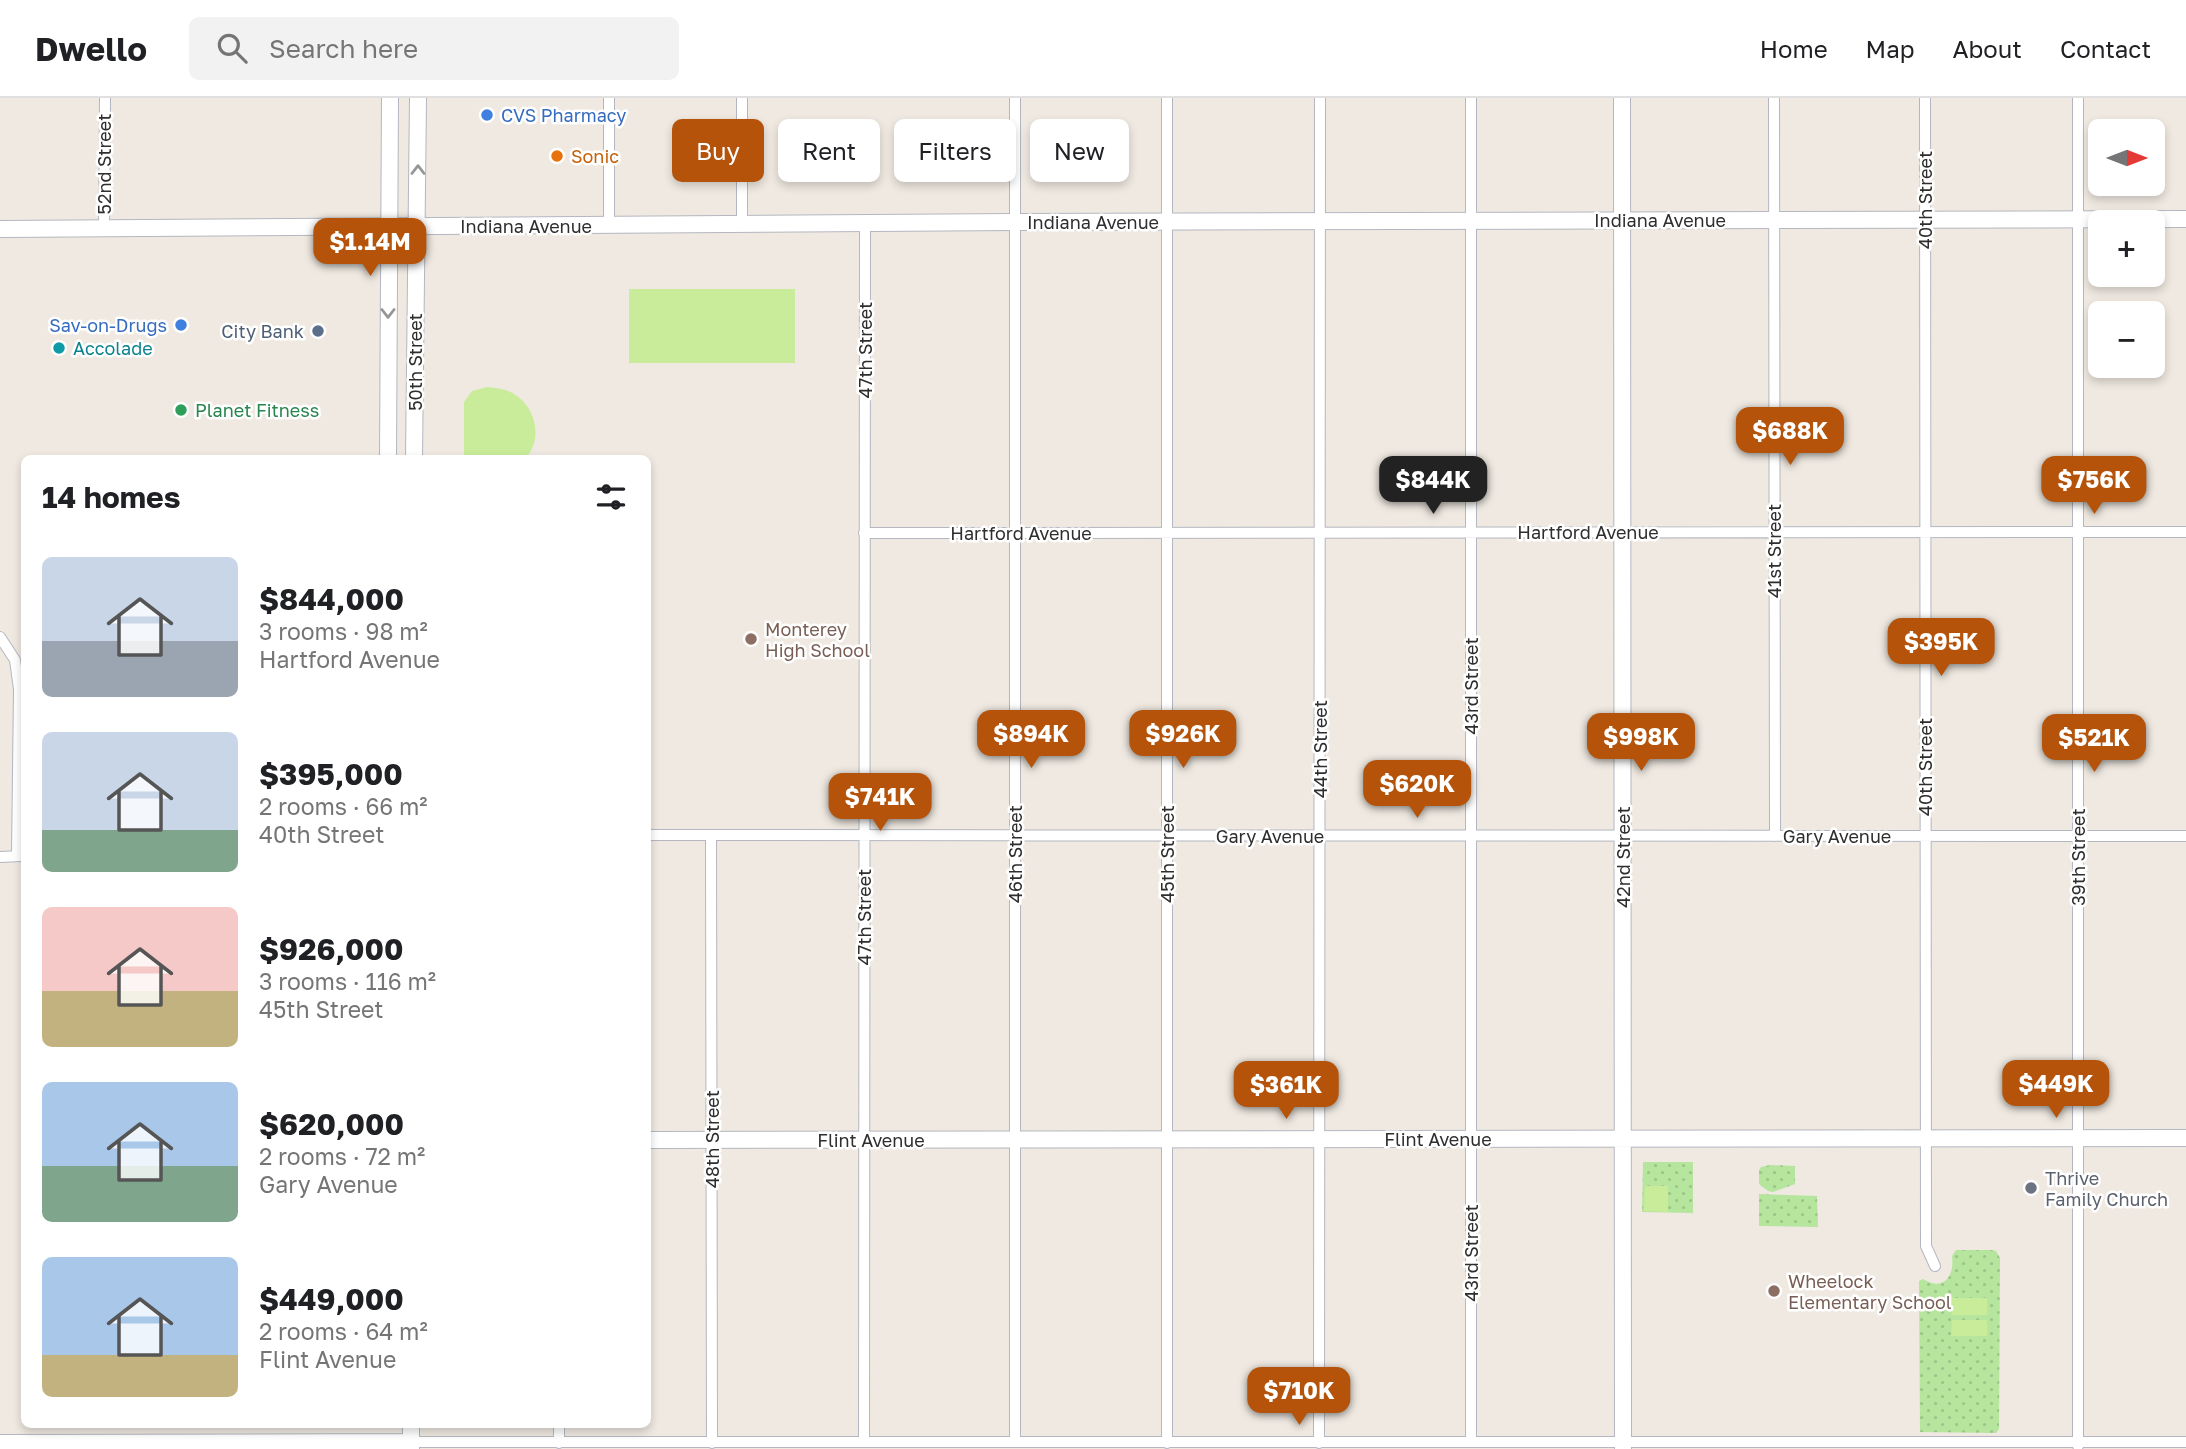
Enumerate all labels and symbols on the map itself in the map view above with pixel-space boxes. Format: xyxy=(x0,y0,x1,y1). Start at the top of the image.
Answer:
place label: CVS Pharmacy xyxy=(501,104,626,126)
marker: CVS Pharmacy xyxy=(479,107,495,123)
street label: 52nd Street xyxy=(93,114,115,214)
north arrow xyxy=(2088,119,2165,196)
place label: Sonic xyxy=(571,145,619,167)
marker: Sonic xyxy=(549,148,565,164)
street label: 40th Street xyxy=(1914,151,1936,249)
one-way arrow xyxy=(410,164,426,175)
street label: Indiana Avenue xyxy=(1594,209,1726,231)
street label: Indiana Avenue xyxy=(1027,211,1159,233)
street label: Indiana Avenue xyxy=(460,215,592,237)
pin: $1.14M xyxy=(313,218,427,278)
street label: 47th Street xyxy=(854,302,876,398)
one-way arrow xyxy=(380,308,396,319)
street label: 50th Street xyxy=(404,313,426,411)
place label: Sav-on-Drugs xyxy=(49,314,167,336)
marker: Sav-on-Drugs xyxy=(173,317,189,333)
place label: City Bank xyxy=(221,320,304,342)
marker: City Bank xyxy=(310,323,326,339)
place label: Accolade xyxy=(73,337,153,359)
marker: Accolade xyxy=(51,340,67,356)
place label: Planet Fitness xyxy=(195,399,319,421)
marker: Planet Fitness xyxy=(173,402,189,418)
pin: $688K xyxy=(1741,408,1839,467)
pin: $844K xyxy=(1384,456,1482,516)
pin: $756K xyxy=(2045,456,2143,516)
street label: 41st Street xyxy=(1763,504,1785,598)
street label: Hartford Avenue xyxy=(1517,521,1659,543)
street label: Hartford Avenue xyxy=(950,522,1092,544)
place label: Monterey High School xyxy=(765,618,870,661)
pin: $395K xyxy=(1892,618,1990,678)
marker: Monterey High School xyxy=(743,631,759,647)
street label: 43rd Street xyxy=(1460,637,1482,735)
street label: 44th Street xyxy=(1309,700,1331,798)
pin: $894K xyxy=(982,710,1080,770)
pin: $926K xyxy=(1134,710,1232,770)
pin: $998K xyxy=(1592,714,1690,773)
pin: $521K xyxy=(2045,714,2143,774)
street label: 40th Street xyxy=(1914,718,1936,816)
pin: $620K xyxy=(1368,760,1466,820)
pin: $741K xyxy=(831,774,929,833)
street label: 46th Street xyxy=(1004,805,1026,903)
street label: 45th Street xyxy=(1156,805,1178,903)
street label: 42nd Street xyxy=(1612,806,1634,908)
street label: 39th Street xyxy=(2067,808,2089,906)
street label: Gary Avenue xyxy=(1216,825,1324,847)
street label: Gary Avenue xyxy=(1783,825,1891,847)
street label: 47th Street xyxy=(853,869,875,965)
pin: $449K xyxy=(2007,1060,2105,1120)
pin: $361K xyxy=(1237,1062,1335,1121)
street label: 48th Street xyxy=(701,1090,723,1188)
street label: Flint Avenue xyxy=(1384,1128,1492,1150)
street label: Flint Avenue xyxy=(817,1129,925,1151)
place label: Thrive Family Church xyxy=(2045,1167,2168,1210)
marker: Thrive Family Church xyxy=(2023,1180,2039,1196)
street label: 43rd Street xyxy=(1460,1204,1482,1302)
place label: Wheelock Elementary School xyxy=(1788,1270,1952,1313)
marker: Wheelock Elementary School xyxy=(1766,1283,1782,1299)
pin: $710K xyxy=(1250,1368,1348,1427)

